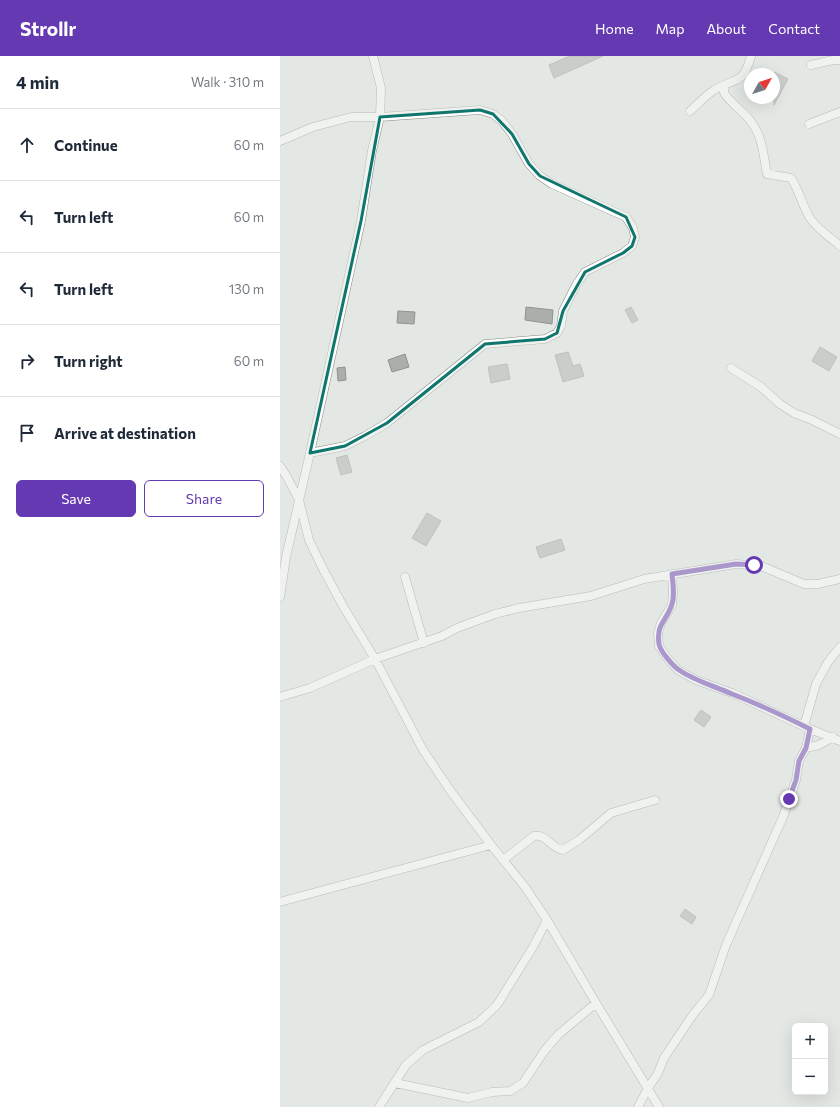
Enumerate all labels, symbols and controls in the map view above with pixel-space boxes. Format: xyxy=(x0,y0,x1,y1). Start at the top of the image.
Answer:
text: Strollr xyxy=(20,17,76,40)
text: Home xyxy=(595,20,634,37)
text: Map xyxy=(656,20,684,37)
text: About xyxy=(706,20,746,37)
text: Contact xyxy=(768,20,820,37)
north arrow xyxy=(744,68,780,104)
text: 4 min xyxy=(16,72,59,93)
text: Walk · 310 m xyxy=(191,74,264,90)
icon: ahead xyxy=(16,134,38,156)
text: Continue xyxy=(54,136,118,154)
text: 60 m xyxy=(234,137,264,153)
icon: left xyxy=(16,206,38,228)
text: Turn left xyxy=(54,208,113,226)
text: 60 m xyxy=(234,209,264,225)
icon: left xyxy=(16,278,38,300)
text: Turn left xyxy=(54,280,113,298)
text: 130 m xyxy=(229,281,264,297)
icon: right xyxy=(16,350,38,372)
text: Turn right xyxy=(54,352,123,370)
text: 60 m xyxy=(234,353,264,369)
icon: arrive xyxy=(16,422,38,444)
text: Arrive at destination xyxy=(54,424,196,442)
button: Save xyxy=(16,480,136,517)
button: Share xyxy=(144,480,264,517)
route start xyxy=(745,556,763,574)
route end xyxy=(780,790,798,808)
map controls xyxy=(792,1023,828,1095)
button: + xyxy=(792,1023,828,1059)
button: − xyxy=(792,1059,828,1095)

